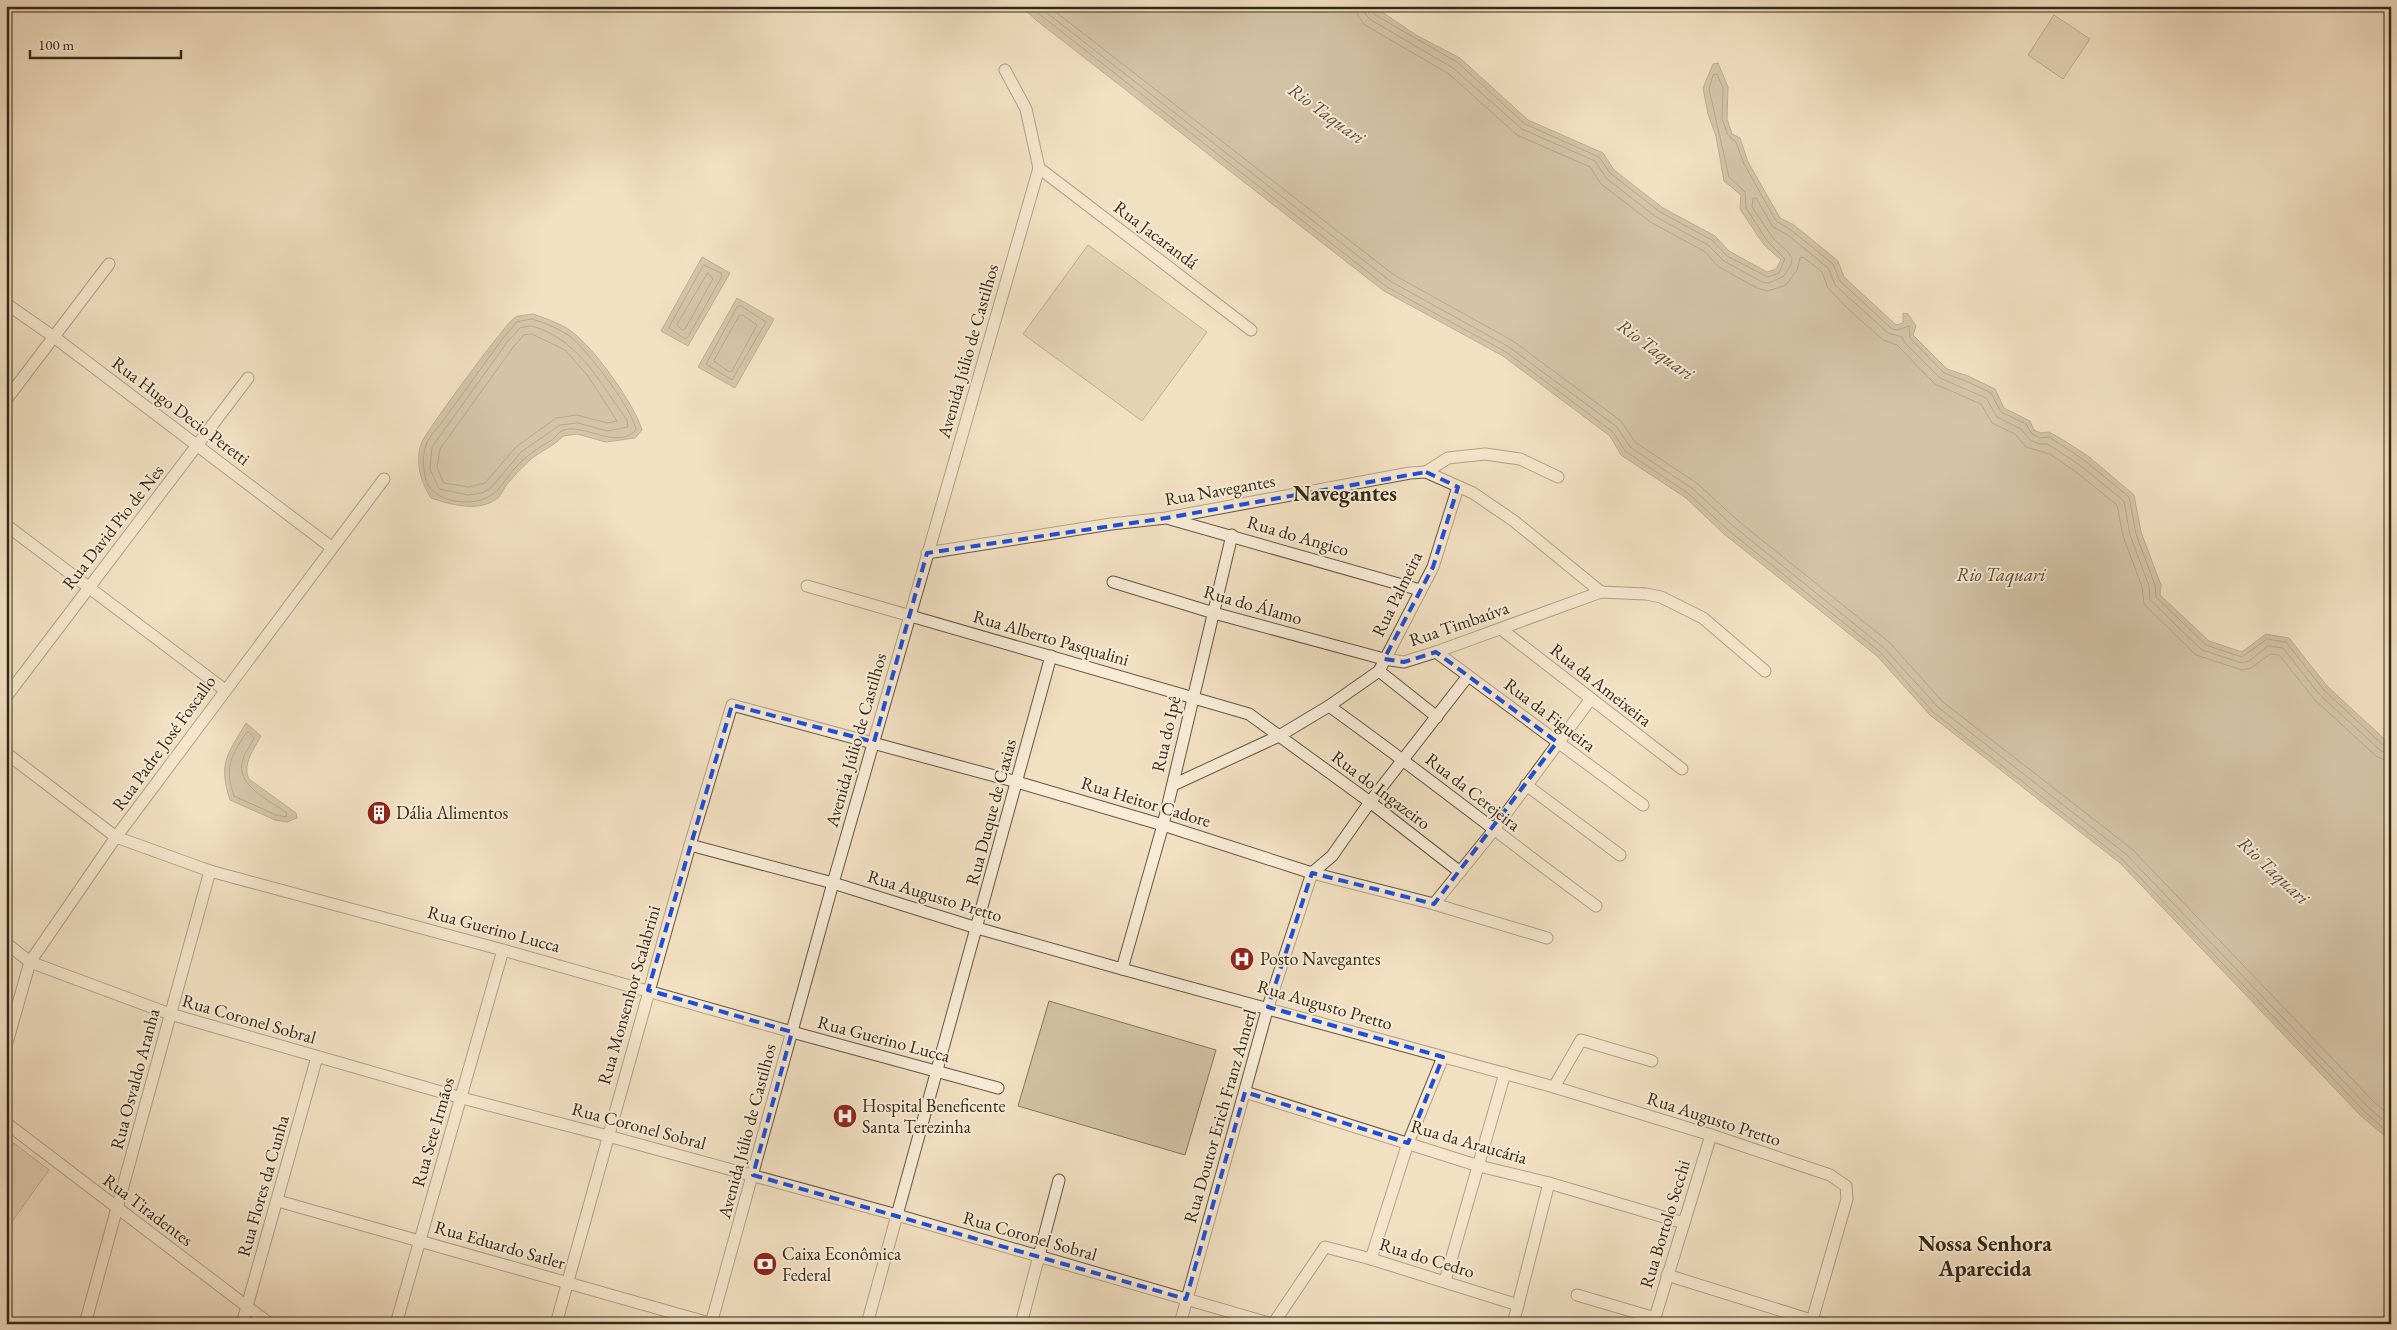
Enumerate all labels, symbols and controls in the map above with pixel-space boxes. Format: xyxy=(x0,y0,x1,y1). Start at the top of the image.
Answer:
scale bar xyxy=(30,28,181,60)
text: 100 m xyxy=(38,35,75,54)
water label: Rio Taquari xyxy=(1283,77,1371,151)
street label: Rua Jacarandá xyxy=(1110,195,1204,274)
street label: Avenida Júlio de Castilhos xyxy=(931,261,1003,442)
water label: Rio Taquari xyxy=(1612,313,1700,387)
street label: Rua Hugo Decio Peretti xyxy=(108,351,255,470)
street label: Rua David Pio de Nes xyxy=(57,460,169,594)
street label: Rua Navegantes xyxy=(1163,468,1277,511)
district label: Navegantes xyxy=(1293,479,1397,508)
street label: Rua do Angico xyxy=(1245,510,1352,561)
street label: Rua Palmeira xyxy=(1366,547,1427,640)
water label: Rio Taquari xyxy=(1956,562,2047,588)
street label: Rua do Álamo xyxy=(1201,579,1305,630)
street label: Rua Timbaúva xyxy=(1406,595,1512,651)
street label: Rua Alberto Pasqualini xyxy=(971,604,1132,671)
street label: Rua da Ameixeira xyxy=(1546,638,1657,732)
street label: Avenida Júlio de Castilhos xyxy=(819,650,891,831)
street label: Rua Padre José Foscallo xyxy=(107,670,220,815)
street label: Rua da Figueira xyxy=(1500,673,1601,757)
street label: Rua do Ipê xyxy=(1146,694,1185,774)
street label: Rua Duque de Caxias xyxy=(960,736,1021,888)
street label: Rua do Ingazeiro xyxy=(1327,745,1435,834)
street label: Rua da Cerejeira xyxy=(1421,747,1526,836)
street label: Rua Heitor Cadore xyxy=(1079,771,1214,832)
building icon: Dália Alimentos xyxy=(366,800,392,826)
place label: Dália Alimentos xyxy=(396,801,509,824)
water label: Rio Taquari xyxy=(2232,831,2316,912)
street label: Rua Augusto Pretto xyxy=(865,864,1005,927)
street label: Rua Guerino Lucca xyxy=(425,900,564,957)
street label: Rua Monsenhor Scalabrini xyxy=(592,902,665,1087)
hospital icon: Posto Navegantes xyxy=(1229,946,1255,972)
place label: Posto Navegantes xyxy=(1260,947,1381,970)
street label: Rua Augusto Pretto xyxy=(1255,974,1395,1035)
street label: Rua Coronel Sobral xyxy=(180,988,319,1049)
street label: Rua Osvaldo Aranha xyxy=(105,1005,165,1152)
street label: Rua Doutor Erich Franz Annerl xyxy=(1178,1006,1261,1225)
street label: Rua Guerino Lucca xyxy=(815,1010,954,1067)
street label: Avenida Júlio de Castilhos xyxy=(712,1041,781,1222)
street label: Rua Sete Irmãos xyxy=(406,1074,459,1189)
street label: Rua Augusto Pretto xyxy=(1644,1086,1784,1151)
place label: Hospital Beneficente Santa Terezinha xyxy=(862,1094,1005,1138)
street label: Rua Coronel Sobral xyxy=(569,1097,709,1155)
hospital icon: Hospital Beneficente Santa Terezinha xyxy=(832,1103,858,1129)
street label: Rua Flores da Cunha xyxy=(231,1112,294,1259)
street label: Rua da Araucária xyxy=(1408,1114,1531,1169)
street label: Rua Bortolo Secchi xyxy=(1634,1156,1695,1291)
street label: Rua Tiradentes xyxy=(99,1168,198,1251)
street label: Rua Coronel Sobral xyxy=(961,1205,1100,1266)
street label: Rua Eduardo Satler xyxy=(432,1215,568,1274)
district label: Nossa Senhora Aparecida xyxy=(1918,1229,2052,1283)
street label: Rua do Cedro xyxy=(1377,1232,1478,1283)
place label: Caixa Econômica Federal xyxy=(782,1242,902,1286)
bank icon: Caixa Econômica Federal xyxy=(752,1251,778,1277)

